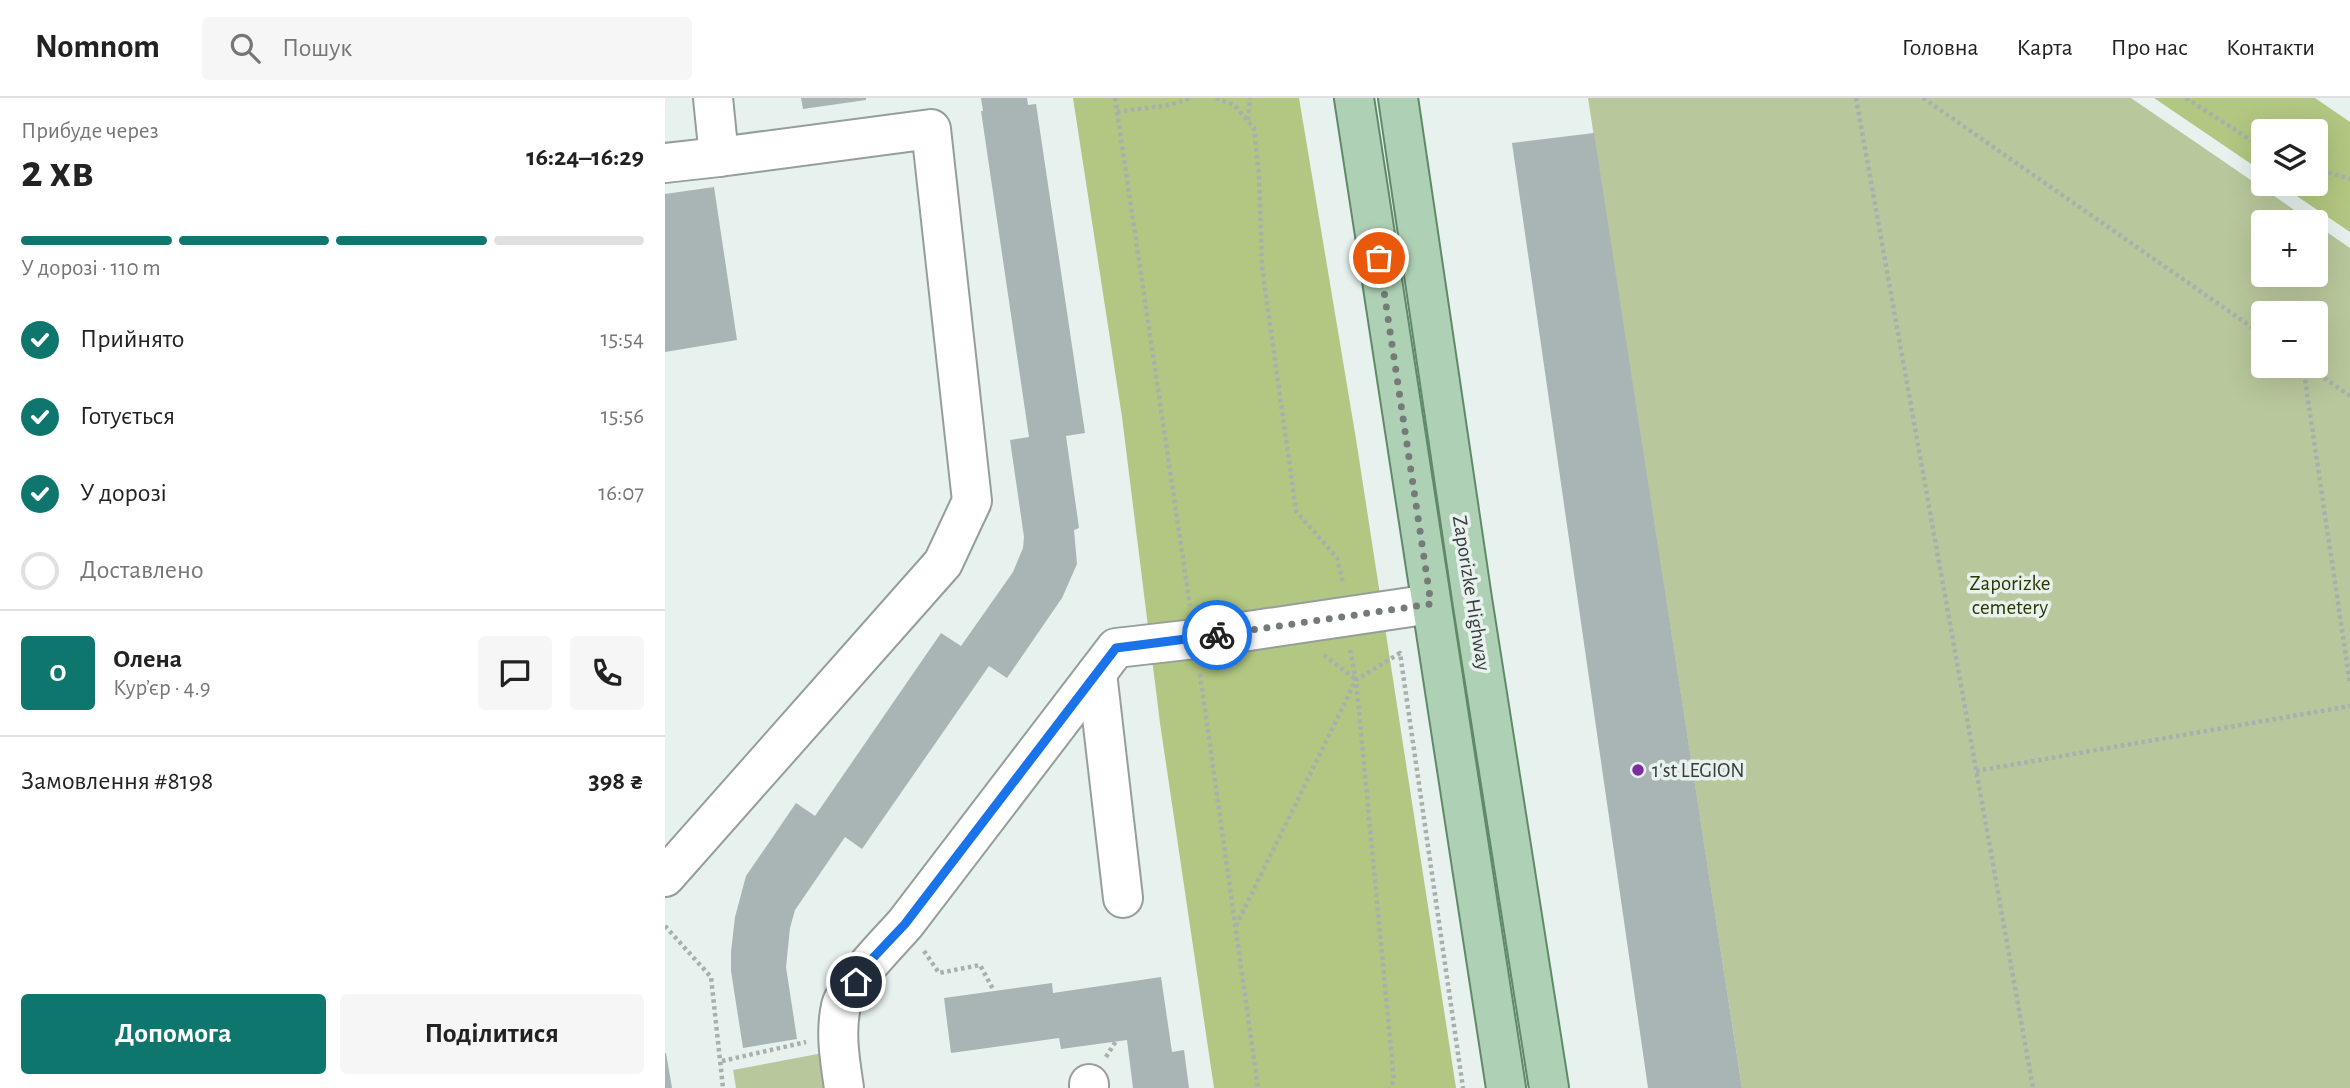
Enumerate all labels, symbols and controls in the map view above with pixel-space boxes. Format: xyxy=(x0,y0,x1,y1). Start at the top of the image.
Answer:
search box xyxy=(202,17,692,80)
icon: search xyxy=(226,29,264,67)
text: Nomnom xyxy=(35,31,160,64)
text: Пошук xyxy=(282,35,352,61)
text: Головна xyxy=(1902,36,1978,60)
text: Карта xyxy=(2016,36,2073,60)
text: Про нас xyxy=(2111,36,2188,60)
text: Контакти xyxy=(2226,36,2315,60)
map controls xyxy=(2251,119,2328,378)
button: layers xyxy=(2251,119,2328,196)
text: Прибуде через xyxy=(21,120,159,143)
text: 16:24–16:29 xyxy=(526,144,644,170)
text: 2 хв xyxy=(21,149,94,195)
button: + xyxy=(2251,210,2328,287)
pin xyxy=(1349,228,1409,288)
icon: bag xyxy=(1360,239,1398,277)
text: У дорозі · 110 m xyxy=(21,257,161,280)
button: − xyxy=(2251,301,2328,378)
icon: check xyxy=(21,321,59,359)
text: Прийнято xyxy=(80,326,184,352)
text: 15:54 xyxy=(601,328,644,351)
icon: check xyxy=(21,398,59,436)
text: Готується xyxy=(80,403,175,429)
text: 15:56 xyxy=(601,405,644,428)
icon: check xyxy=(21,475,59,513)
text: У дорозі xyxy=(80,480,167,506)
text: 16:07 xyxy=(598,482,644,505)
street label: Zaporizke Highway xyxy=(1449,514,1494,672)
text: Доставлено xyxy=(80,557,204,583)
park label: Zaporizke cemetery xyxy=(1969,573,2051,618)
courier xyxy=(1182,600,1252,670)
icon: bike xyxy=(1198,616,1236,654)
button: chat xyxy=(478,636,552,710)
button: phone xyxy=(570,636,644,710)
text: Олена xyxy=(113,646,182,672)
text: О xyxy=(49,660,67,686)
text: Кур’єр · 4.9 xyxy=(113,677,211,700)
place label: 1'st LEGION xyxy=(1652,760,1745,781)
marker: 1'st LEGION xyxy=(1630,762,1646,778)
text: Замовлення #8198 xyxy=(21,768,213,794)
text: 398 ₴ xyxy=(588,768,644,794)
pin xyxy=(826,952,886,1012)
icon: home xyxy=(837,963,875,1001)
button: Допомога xyxy=(21,994,326,1074)
button: Поділитися xyxy=(340,994,644,1074)

